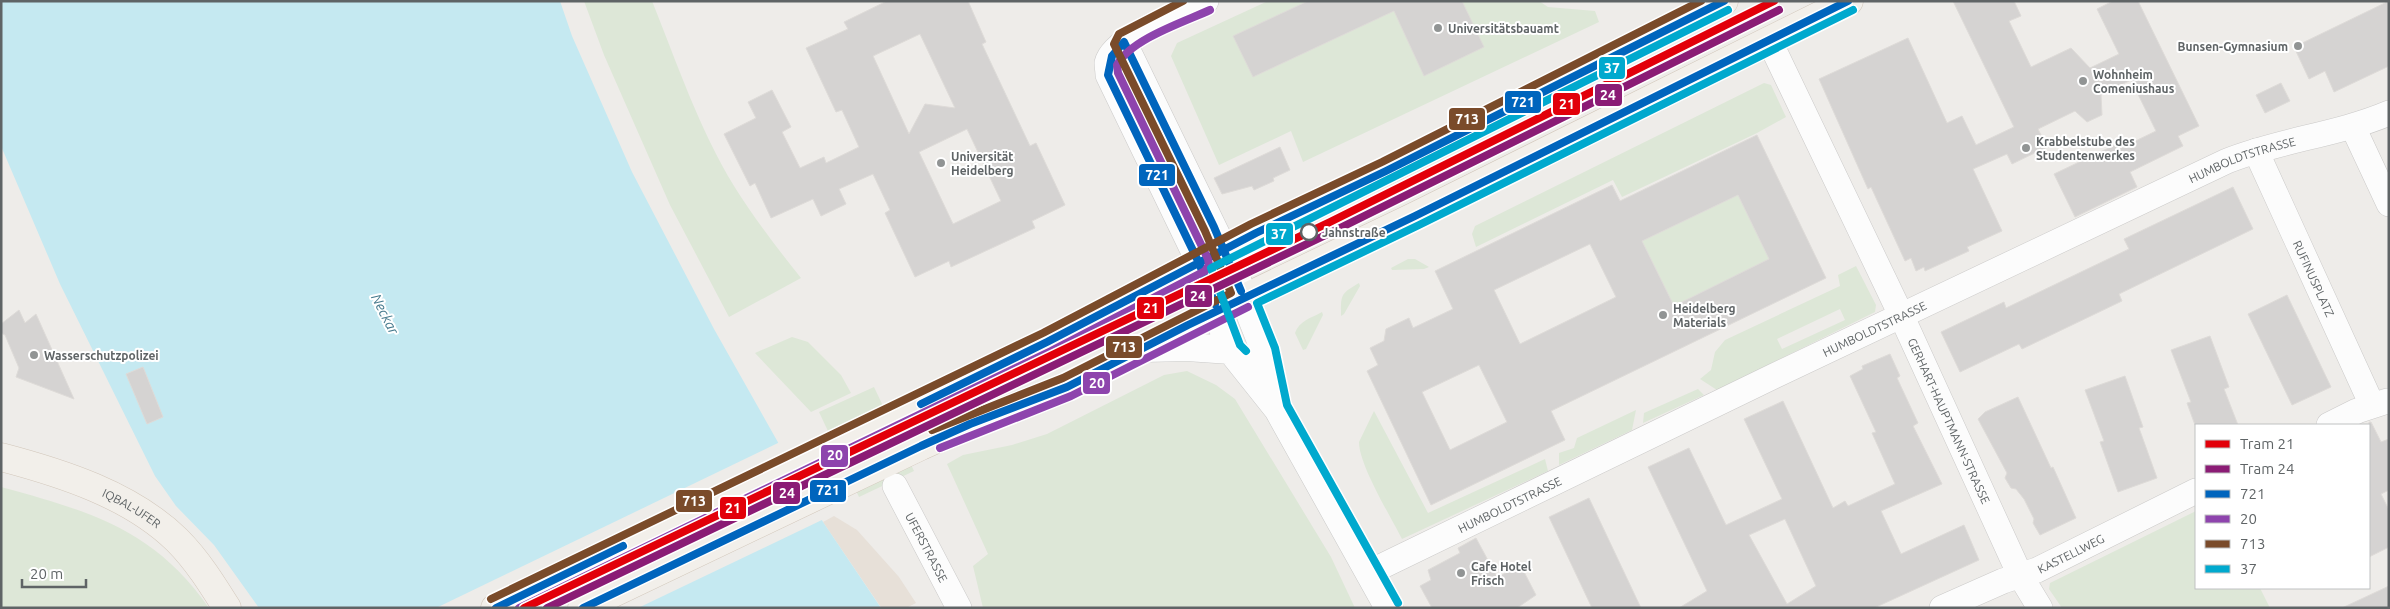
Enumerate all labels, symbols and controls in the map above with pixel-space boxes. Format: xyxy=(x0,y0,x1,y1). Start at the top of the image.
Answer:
marker: Universitätsbauamt xyxy=(1432,22,1444,34)
place label: Universitätsbauamt xyxy=(1448,22,1559,35)
place label: Bunsen-Gymnasium xyxy=(2177,40,2288,53)
marker: Bunsen-Gymnasium xyxy=(2292,40,2304,52)
line badge: 37 xyxy=(1598,56,1626,80)
text: 37 xyxy=(1604,60,1620,76)
place label: Wohnheim Comeniushaus xyxy=(2093,68,2175,95)
marker: Wohnheim Comeniushaus xyxy=(2077,75,2089,87)
line badge: 24 xyxy=(1594,83,1623,107)
text: 24 xyxy=(1600,87,1616,103)
line badge: 721 xyxy=(1504,90,1542,114)
line badge: 21 xyxy=(1552,92,1581,116)
text: 721 xyxy=(1511,94,1535,110)
text: 21 xyxy=(1559,96,1575,112)
line badge: 713 xyxy=(1448,107,1486,131)
text: 713 xyxy=(1455,111,1479,127)
street label: HUMBOLDTSTRASSE xyxy=(2186,134,2297,185)
place label: Krabbelstube des Studentenwerkes xyxy=(2036,135,2135,162)
marker: Krabbelstube des Studentenwerkes xyxy=(2020,142,2032,154)
place label: Universität Heidelberg xyxy=(951,150,1014,177)
marker: Universität Heidelberg xyxy=(935,157,947,169)
line badge: 721 xyxy=(1138,163,1176,187)
text: 721 xyxy=(1145,167,1169,183)
line badge: 37 xyxy=(1265,222,1294,246)
marker: Jahnstraße xyxy=(1300,223,1318,241)
text: 37 xyxy=(1271,226,1287,242)
place label: Jahnstraße xyxy=(1322,226,1386,239)
street label: RUFINUSPLATZ xyxy=(2291,238,2337,319)
line badge: 24 xyxy=(1184,284,1213,308)
text: 24 xyxy=(1190,288,1206,304)
water label: Neckar xyxy=(368,291,402,337)
line badge: 21 xyxy=(1136,296,1165,320)
street label: HUMBOLDTSTRASSE xyxy=(1820,298,1928,359)
text: 21 xyxy=(1143,300,1159,316)
place label: Heidelberg Materials xyxy=(1673,302,1736,329)
marker: Heidelberg Materials xyxy=(1657,309,1669,321)
line badge: 713 xyxy=(1105,335,1143,359)
street label: GERHART-HAUPTMANN-STRASSE xyxy=(1906,336,1993,506)
text: 713 xyxy=(1112,339,1136,355)
marker: Wasserschutzpolizei xyxy=(28,349,40,361)
place label: Wasserschutzpolizei xyxy=(44,349,159,362)
line badge: 20 xyxy=(1082,371,1111,395)
text: 20 xyxy=(1089,375,1105,391)
legend xyxy=(2195,424,2370,589)
text: Tram 21 xyxy=(2240,435,2295,452)
line badge: 20 xyxy=(820,444,849,468)
text: 20 xyxy=(827,447,843,463)
text: Tram 24 xyxy=(2240,460,2295,477)
street label: HUMBOLDTSTRASSE xyxy=(1456,474,1563,535)
line badge: 721 xyxy=(809,479,847,503)
line badge: 24 xyxy=(772,481,801,505)
text: 721 xyxy=(816,482,840,498)
text: 24 xyxy=(779,485,795,501)
text: 721 xyxy=(2240,485,2265,502)
street label: IQBAL-UFER xyxy=(101,486,164,530)
line badge: 713 xyxy=(675,489,713,513)
text: 713 xyxy=(682,493,706,509)
line badge: 21 xyxy=(719,496,747,520)
text: 21 xyxy=(725,500,741,516)
street label: UFERSTRASSE xyxy=(903,510,951,584)
text: 20 xyxy=(2240,510,2257,527)
street label: KASTELLWEG xyxy=(2035,531,2106,575)
text: 713 xyxy=(2240,535,2265,552)
scale bar xyxy=(22,556,86,588)
place label: Cafe Hotel Frisch xyxy=(1471,560,1532,587)
text: 37 xyxy=(2240,560,2257,577)
text: 20 m xyxy=(30,565,63,582)
marker: Cafe Hotel Frisch xyxy=(1455,567,1467,579)

